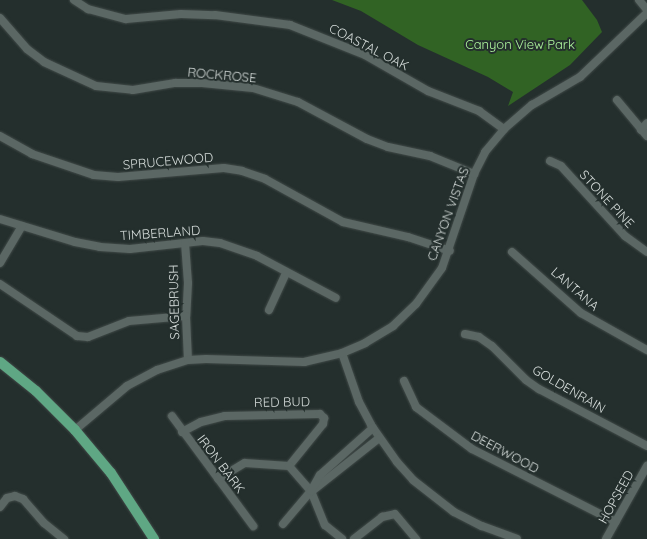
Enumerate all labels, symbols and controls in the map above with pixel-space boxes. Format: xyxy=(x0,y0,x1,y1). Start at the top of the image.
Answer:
street label: COASTAL OAK xyxy=(327,20,411,74)
park label: Canyon View Park xyxy=(465,36,575,52)
street label: ROCKROSE xyxy=(187,64,257,86)
street label: SPRUCEWOOD xyxy=(122,149,214,173)
street label: CANYON VISTAS xyxy=(424,165,472,263)
street label: STONE PINE xyxy=(576,167,638,231)
street label: TIMBERLAND xyxy=(119,222,201,244)
street label: SAGEBRUSH xyxy=(166,264,182,340)
street label: LANTANA xyxy=(548,264,602,314)
street label: GOLDENRAIN xyxy=(530,362,608,416)
street label: RED BUD xyxy=(254,394,310,410)
street label: DEERWOOD xyxy=(468,428,542,476)
street label: IRON BARK xyxy=(194,432,248,496)
street label: HOPSEED xyxy=(595,468,637,526)

